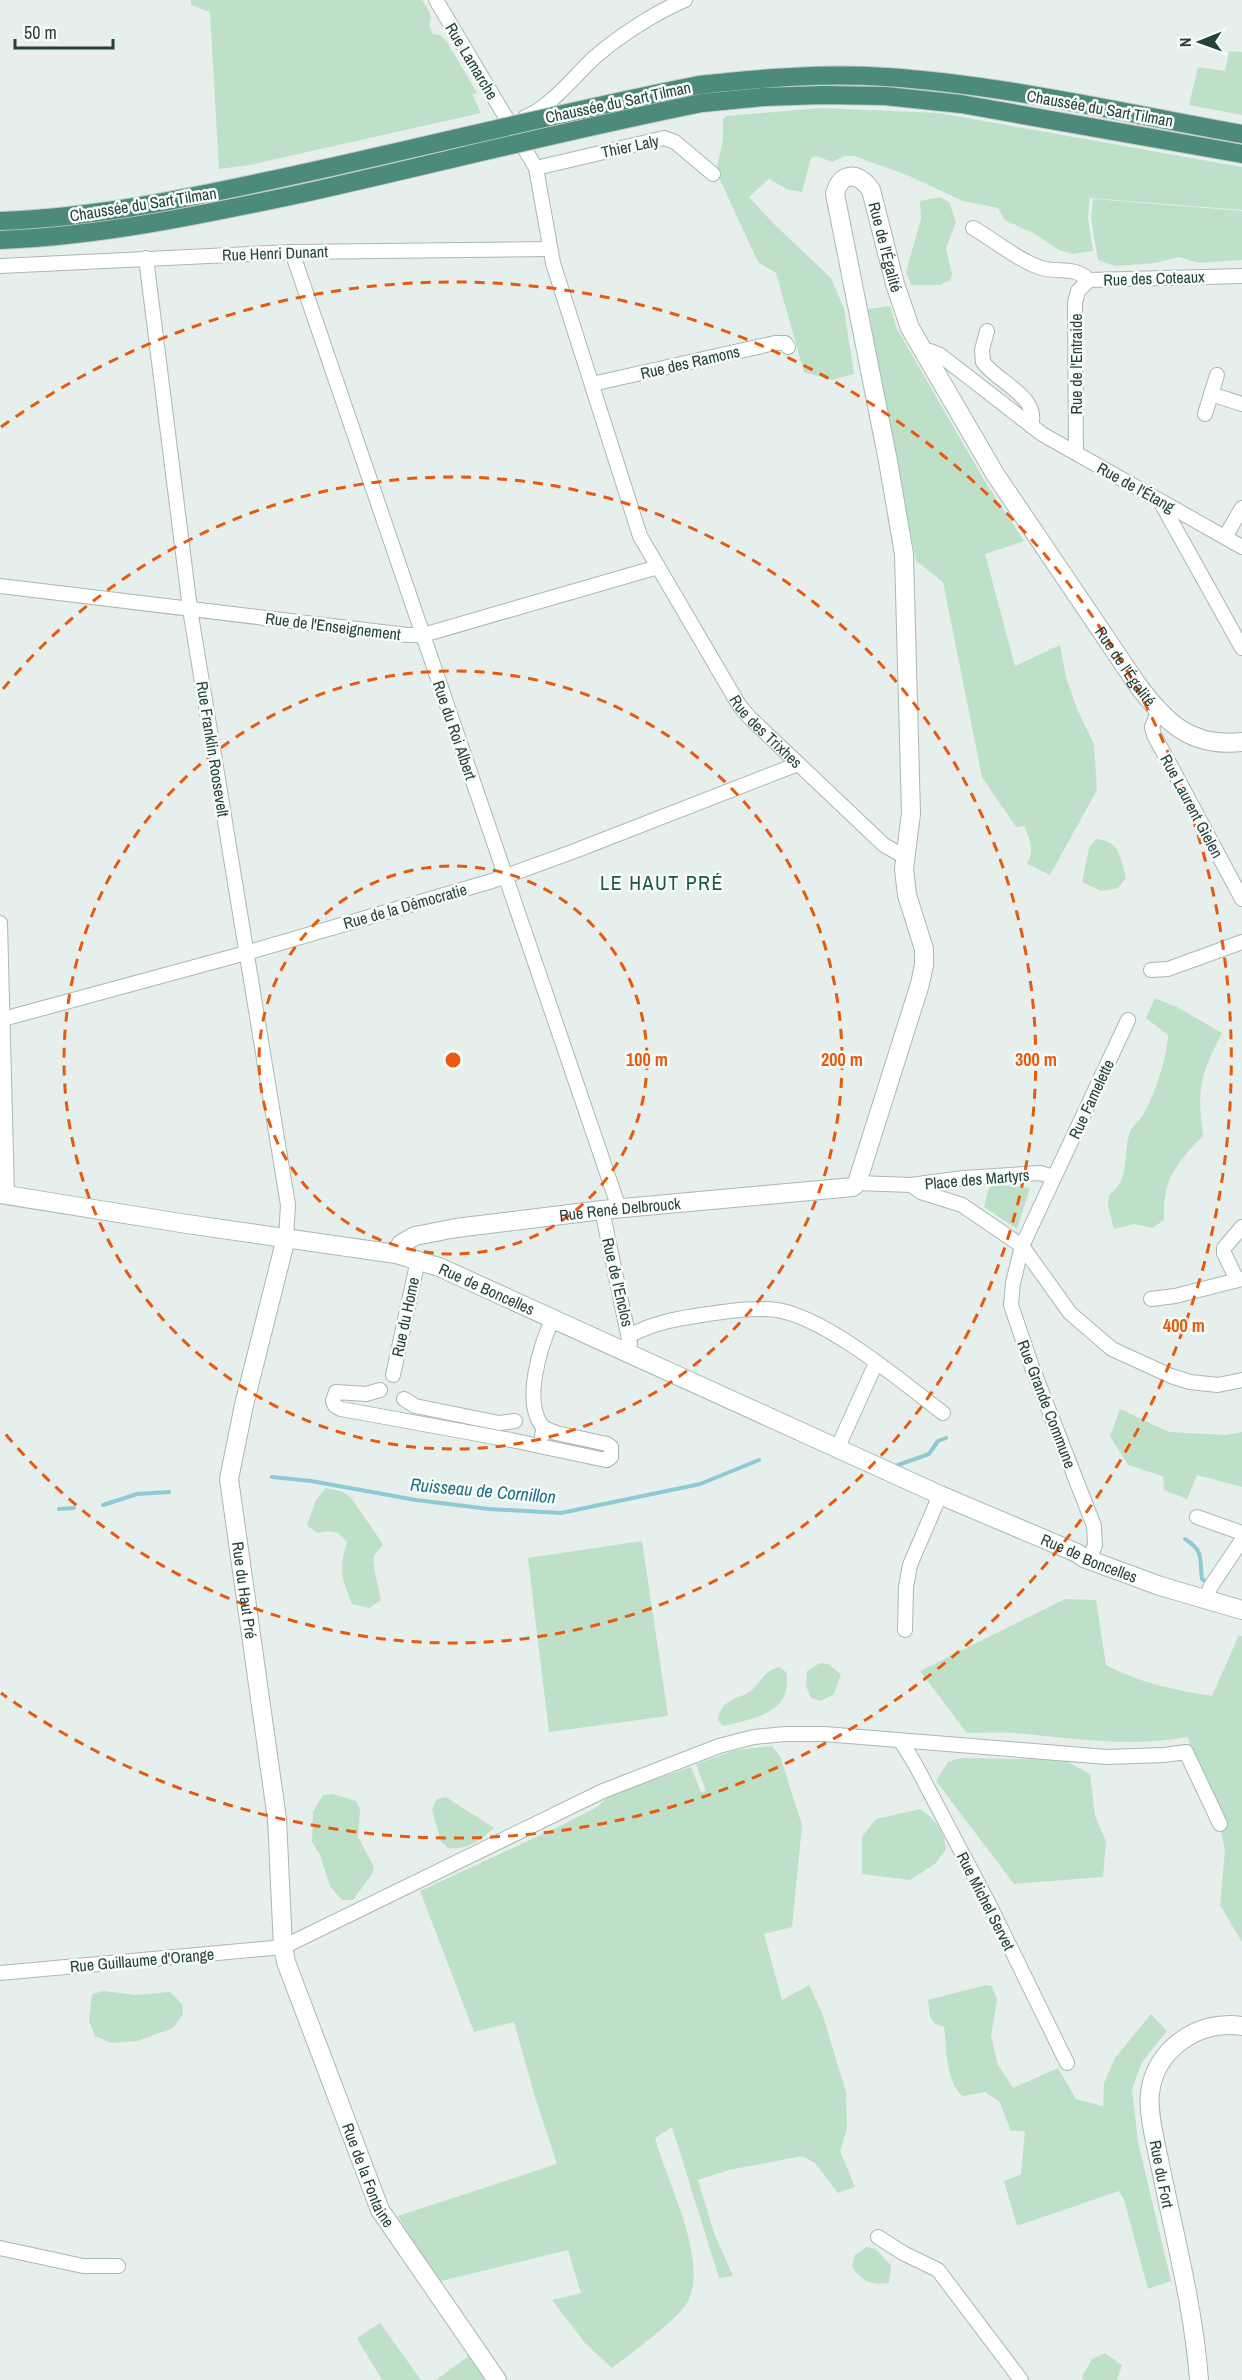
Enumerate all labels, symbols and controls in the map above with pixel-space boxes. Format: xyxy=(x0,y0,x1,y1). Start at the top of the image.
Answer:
scale bar xyxy=(15,12,112,50)
north arrow xyxy=(1170,12,1230,72)
street label: Rue Lamarche xyxy=(440,18,504,104)
text: 50 m xyxy=(24,20,57,45)
text: N xyxy=(1174,37,1196,47)
street label: Chaussée du Sart Tilman xyxy=(543,76,693,128)
street label: Chaussée du Sart Tilman xyxy=(1025,84,1175,132)
street label: Thier Laly xyxy=(599,129,661,163)
street label: Chaussée du Sart Tilman xyxy=(68,182,218,226)
street label: Rue de l'Égalité xyxy=(863,199,908,295)
street label: Rue Henri Dunant xyxy=(222,240,329,266)
street label: Rue des Coteaux xyxy=(1103,265,1205,291)
street label: Rue de l'Entraide xyxy=(1065,314,1087,414)
street label: Rue des Ramons xyxy=(638,340,742,384)
street label: Rue de l'Étang xyxy=(1093,457,1179,518)
street label: Rue de l'Enseignement xyxy=(264,607,402,645)
street label: Rue de l'Égalité xyxy=(1090,622,1161,711)
street label: Rue du Roi Albert xyxy=(428,677,482,783)
street label: Rue Franklin Roosevelt xyxy=(191,680,235,819)
street label: Rue des Trixhes xyxy=(724,691,807,773)
street label: Rue Laurent Gielen xyxy=(1155,750,1229,862)
district label: LE HAUT PRÉ xyxy=(600,869,724,896)
street label: Rue de la Démocratie xyxy=(341,878,469,934)
text: 100 m xyxy=(626,1047,668,1072)
text: 200 m xyxy=(821,1047,863,1072)
text: 300 m xyxy=(1015,1047,1057,1072)
centre of rings xyxy=(443,1050,463,1070)
street label: Rue Famelette xyxy=(1063,1056,1119,1142)
street label: Place des Martyrs xyxy=(924,1163,1030,1195)
street label: Rue René Delbrouck xyxy=(558,1192,682,1226)
street label: Rue de l'Enclos xyxy=(597,1235,639,1329)
street label: Rue de Boncelles xyxy=(435,1257,538,1320)
street label: Rue du Home xyxy=(386,1275,424,1359)
text: 400 m xyxy=(1163,1313,1205,1338)
street label: Rue Grande Commune xyxy=(1012,1337,1082,1471)
water label: Ruisseau de Cornillon xyxy=(409,1472,557,1509)
street label: Rue de Boncelles xyxy=(1038,1528,1141,1588)
street label: Rue du Haut Pré xyxy=(227,1540,262,1640)
street label: Rue Michel Servet xyxy=(952,1848,1020,1954)
street label: Rue Guillaume d'Orange xyxy=(69,1943,215,1977)
street label: Rue de la Fontaine xyxy=(337,2120,400,2232)
street label: Rue du Fort xyxy=(1145,2138,1179,2210)

